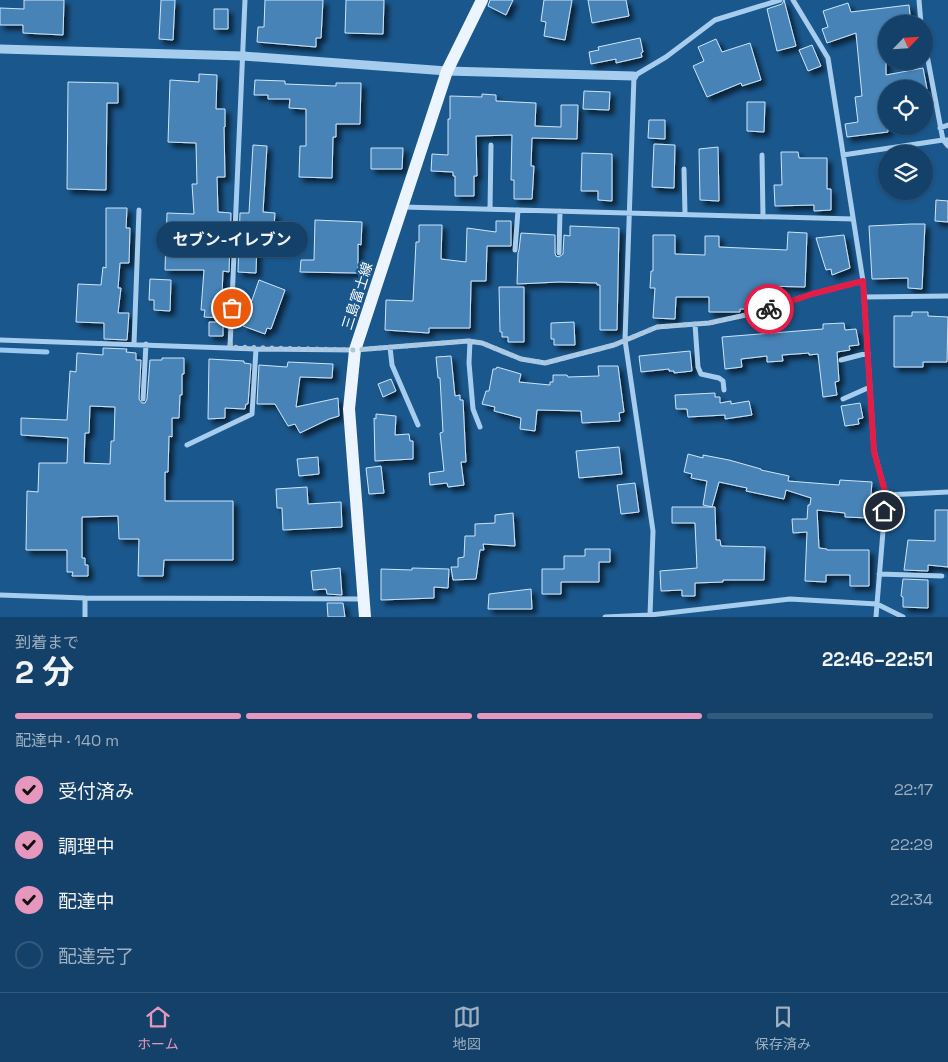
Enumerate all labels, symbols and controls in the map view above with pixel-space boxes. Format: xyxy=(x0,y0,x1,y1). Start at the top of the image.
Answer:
north arrow xyxy=(878,15,932,70)
map controls xyxy=(878,15,933,200)
button: locate xyxy=(878,80,933,135)
button: layers xyxy=(878,145,933,200)
callout: セブン-イレブン xyxy=(156,223,308,258)
text: セブン-イレブン xyxy=(173,229,291,250)
street label: 三島富士線 xyxy=(338,260,376,332)
courier xyxy=(744,284,794,334)
pin xyxy=(211,287,253,329)
icon: bag xyxy=(218,294,246,322)
icon: bike xyxy=(755,295,783,323)
pin xyxy=(863,490,905,532)
icon: home xyxy=(870,497,898,525)
text: 到着まで xyxy=(15,632,79,653)
text: 22:46–22:51 xyxy=(822,647,933,672)
text: 2 分 xyxy=(15,652,74,692)
text: 配達中 · 140 m xyxy=(15,730,119,751)
icon: check xyxy=(15,776,43,804)
text: 受付済み xyxy=(58,779,134,804)
text: 22:17 xyxy=(894,779,933,800)
icon: check xyxy=(15,831,43,859)
text: 調理中 xyxy=(58,834,115,859)
text: 22:29 xyxy=(890,834,933,855)
icon: check xyxy=(15,886,43,914)
text: 配達中 xyxy=(58,889,115,914)
text: 22:34 xyxy=(890,889,933,910)
text: 配達完了 xyxy=(58,944,134,969)
tab: ホーム xyxy=(137,1003,179,1053)
tab: 地図 xyxy=(453,1003,481,1053)
tab: 保存済み xyxy=(755,1003,811,1053)

